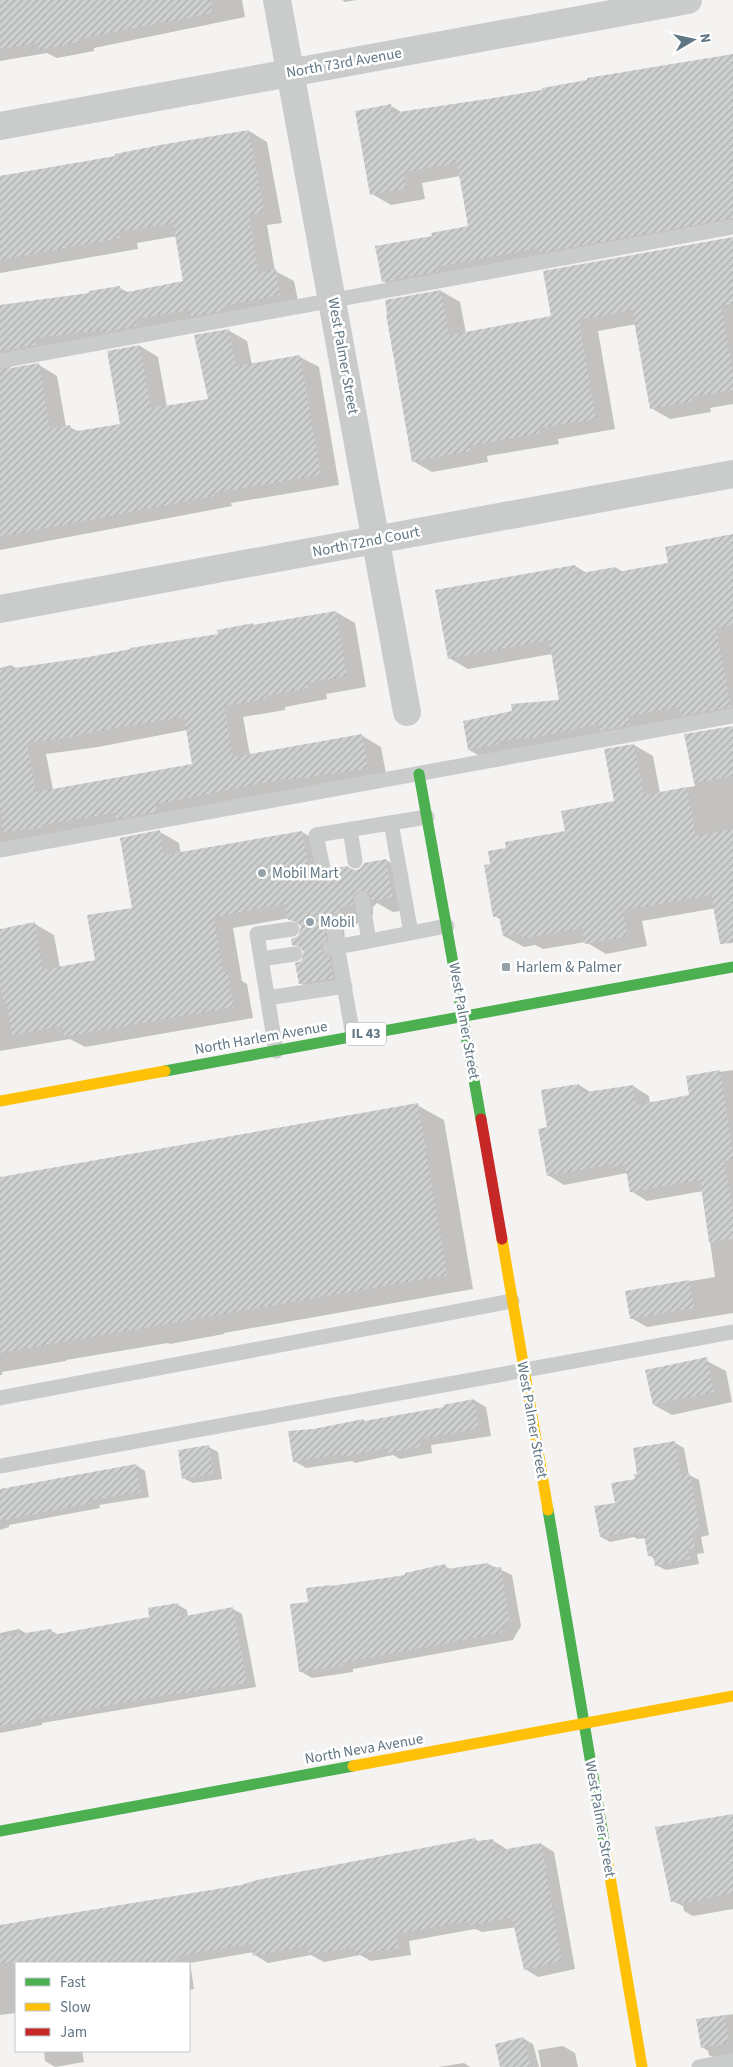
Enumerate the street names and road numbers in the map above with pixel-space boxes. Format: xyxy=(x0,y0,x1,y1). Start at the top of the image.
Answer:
street label: North 73rd Avenue xyxy=(285,43,403,83)
street label: West Palmer Street xyxy=(322,296,364,416)
street label: North 72nd Court xyxy=(311,521,421,563)
street label: West Palmer Street xyxy=(443,961,485,1081)
street label: North Harlem Avenue xyxy=(193,1016,329,1060)
road number: IL 43 xyxy=(346,1022,386,1046)
street label: West Palmer Street xyxy=(511,1360,553,1480)
street label: North Neva Avenue xyxy=(303,1728,425,1770)
street label: West Palmer Street xyxy=(579,1759,621,1879)

